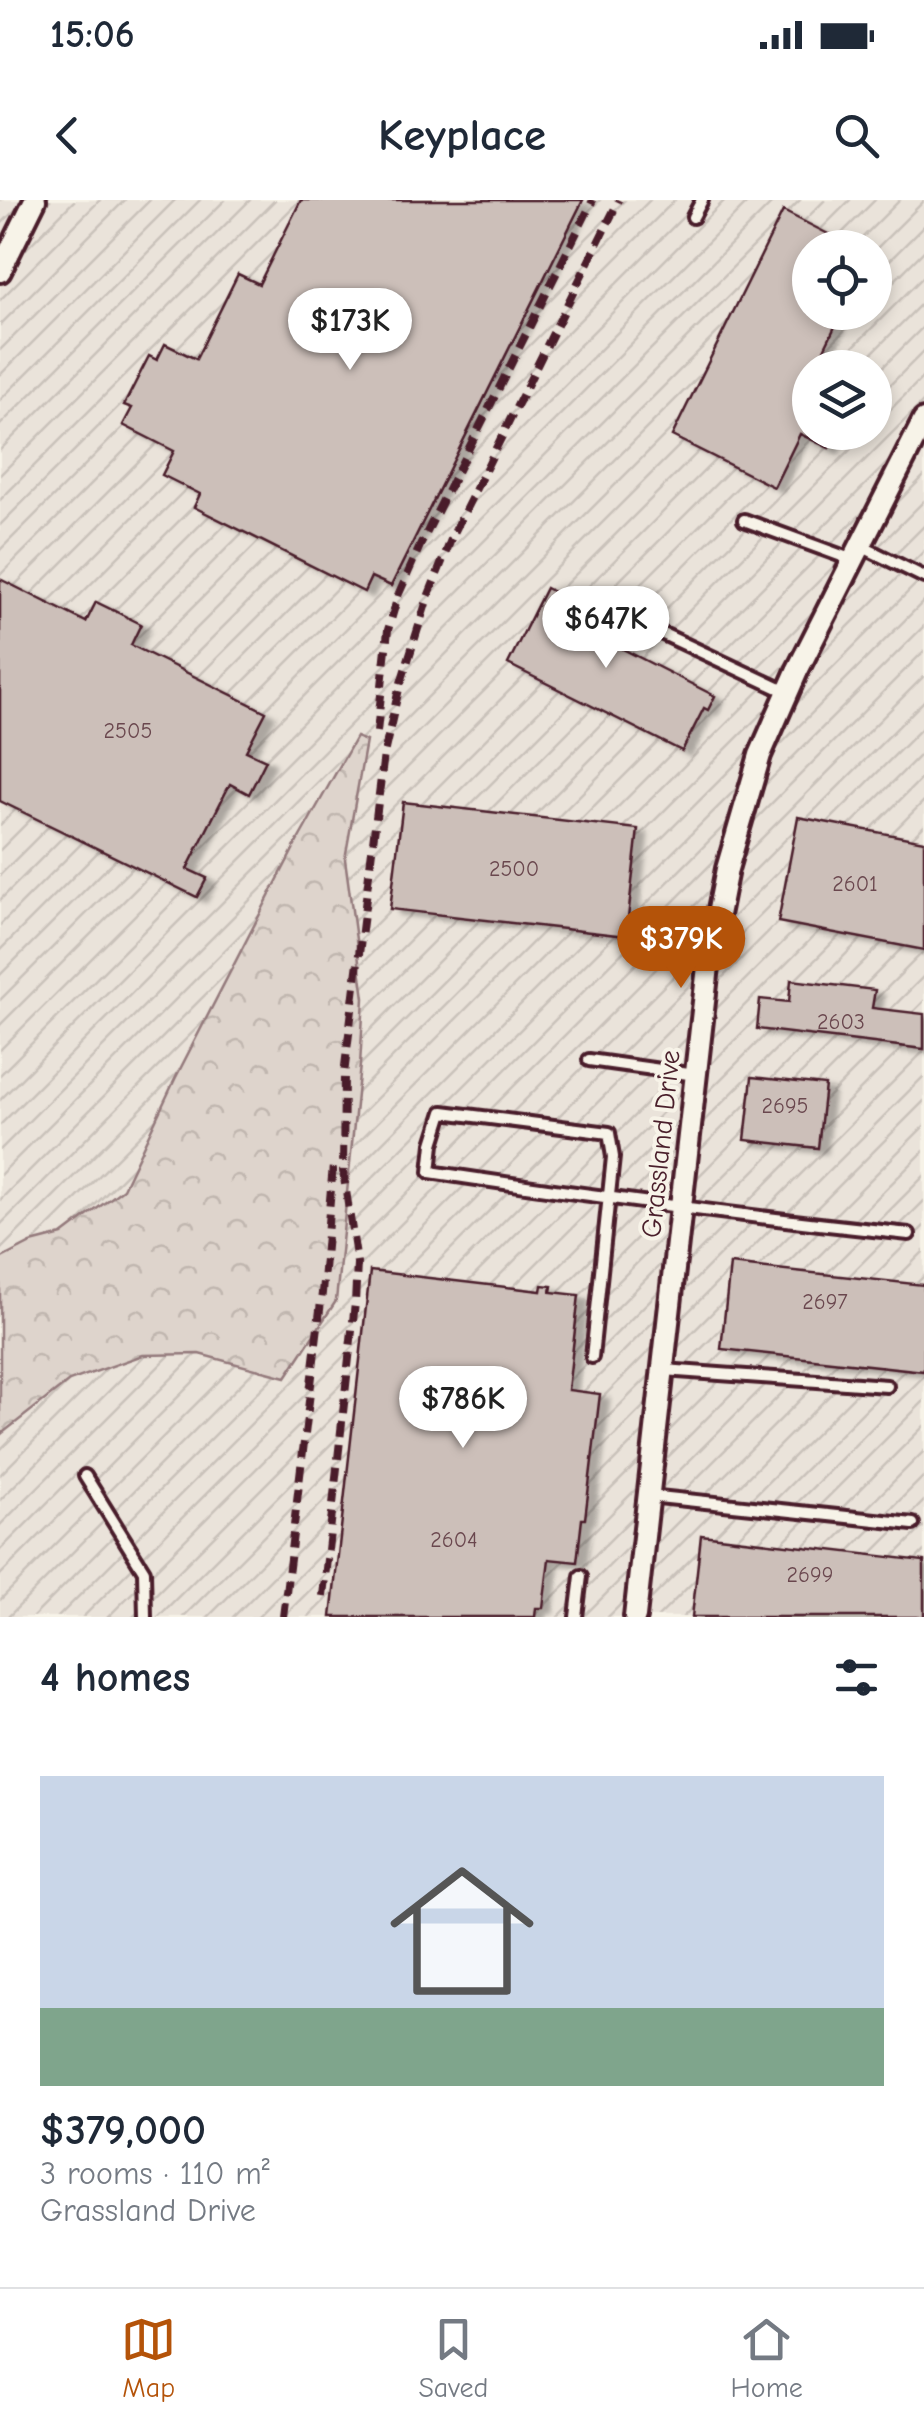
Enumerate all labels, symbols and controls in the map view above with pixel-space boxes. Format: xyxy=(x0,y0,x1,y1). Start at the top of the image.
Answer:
text: 15:06 xyxy=(50,13,135,57)
icon: back xyxy=(40,108,95,163)
icon: search xyxy=(829,108,884,163)
text: Keyplace xyxy=(378,109,546,161)
map controls xyxy=(792,230,892,450)
button: locate xyxy=(792,230,892,330)
pin: $173K xyxy=(280,288,420,373)
text: $173K xyxy=(310,302,390,339)
button: layers xyxy=(792,350,892,450)
pin: $647K xyxy=(536,586,676,671)
text: $647K xyxy=(564,600,648,637)
house number: 2505 xyxy=(104,718,152,744)
house number: 2500 xyxy=(489,856,539,882)
house number: 2601 xyxy=(832,871,878,897)
pin: $379K xyxy=(611,906,751,991)
text: $379K xyxy=(639,920,723,957)
house number: 2603 xyxy=(817,1009,865,1035)
street label: Grassland Drive xyxy=(635,1048,687,1240)
house number: 2695 xyxy=(761,1093,809,1119)
house number: 2697 xyxy=(802,1289,848,1315)
pin: $786K xyxy=(393,1366,533,1451)
text: $786K xyxy=(421,1380,505,1417)
house number: 2604 xyxy=(430,1527,478,1553)
house number: 2699 xyxy=(787,1562,833,1588)
icon: filters xyxy=(829,1650,884,1705)
text: 4 homes xyxy=(40,1653,190,1702)
icon: home xyxy=(372,1841,552,2021)
text: $379,000 xyxy=(40,2106,206,2155)
text: 3 rooms · 110 m² xyxy=(40,2155,270,2192)
text: Grassland Drive xyxy=(40,2192,256,2229)
tab: Map xyxy=(121,2312,176,2404)
tab: Saved xyxy=(418,2312,488,2404)
tab: Home xyxy=(731,2312,803,2404)

